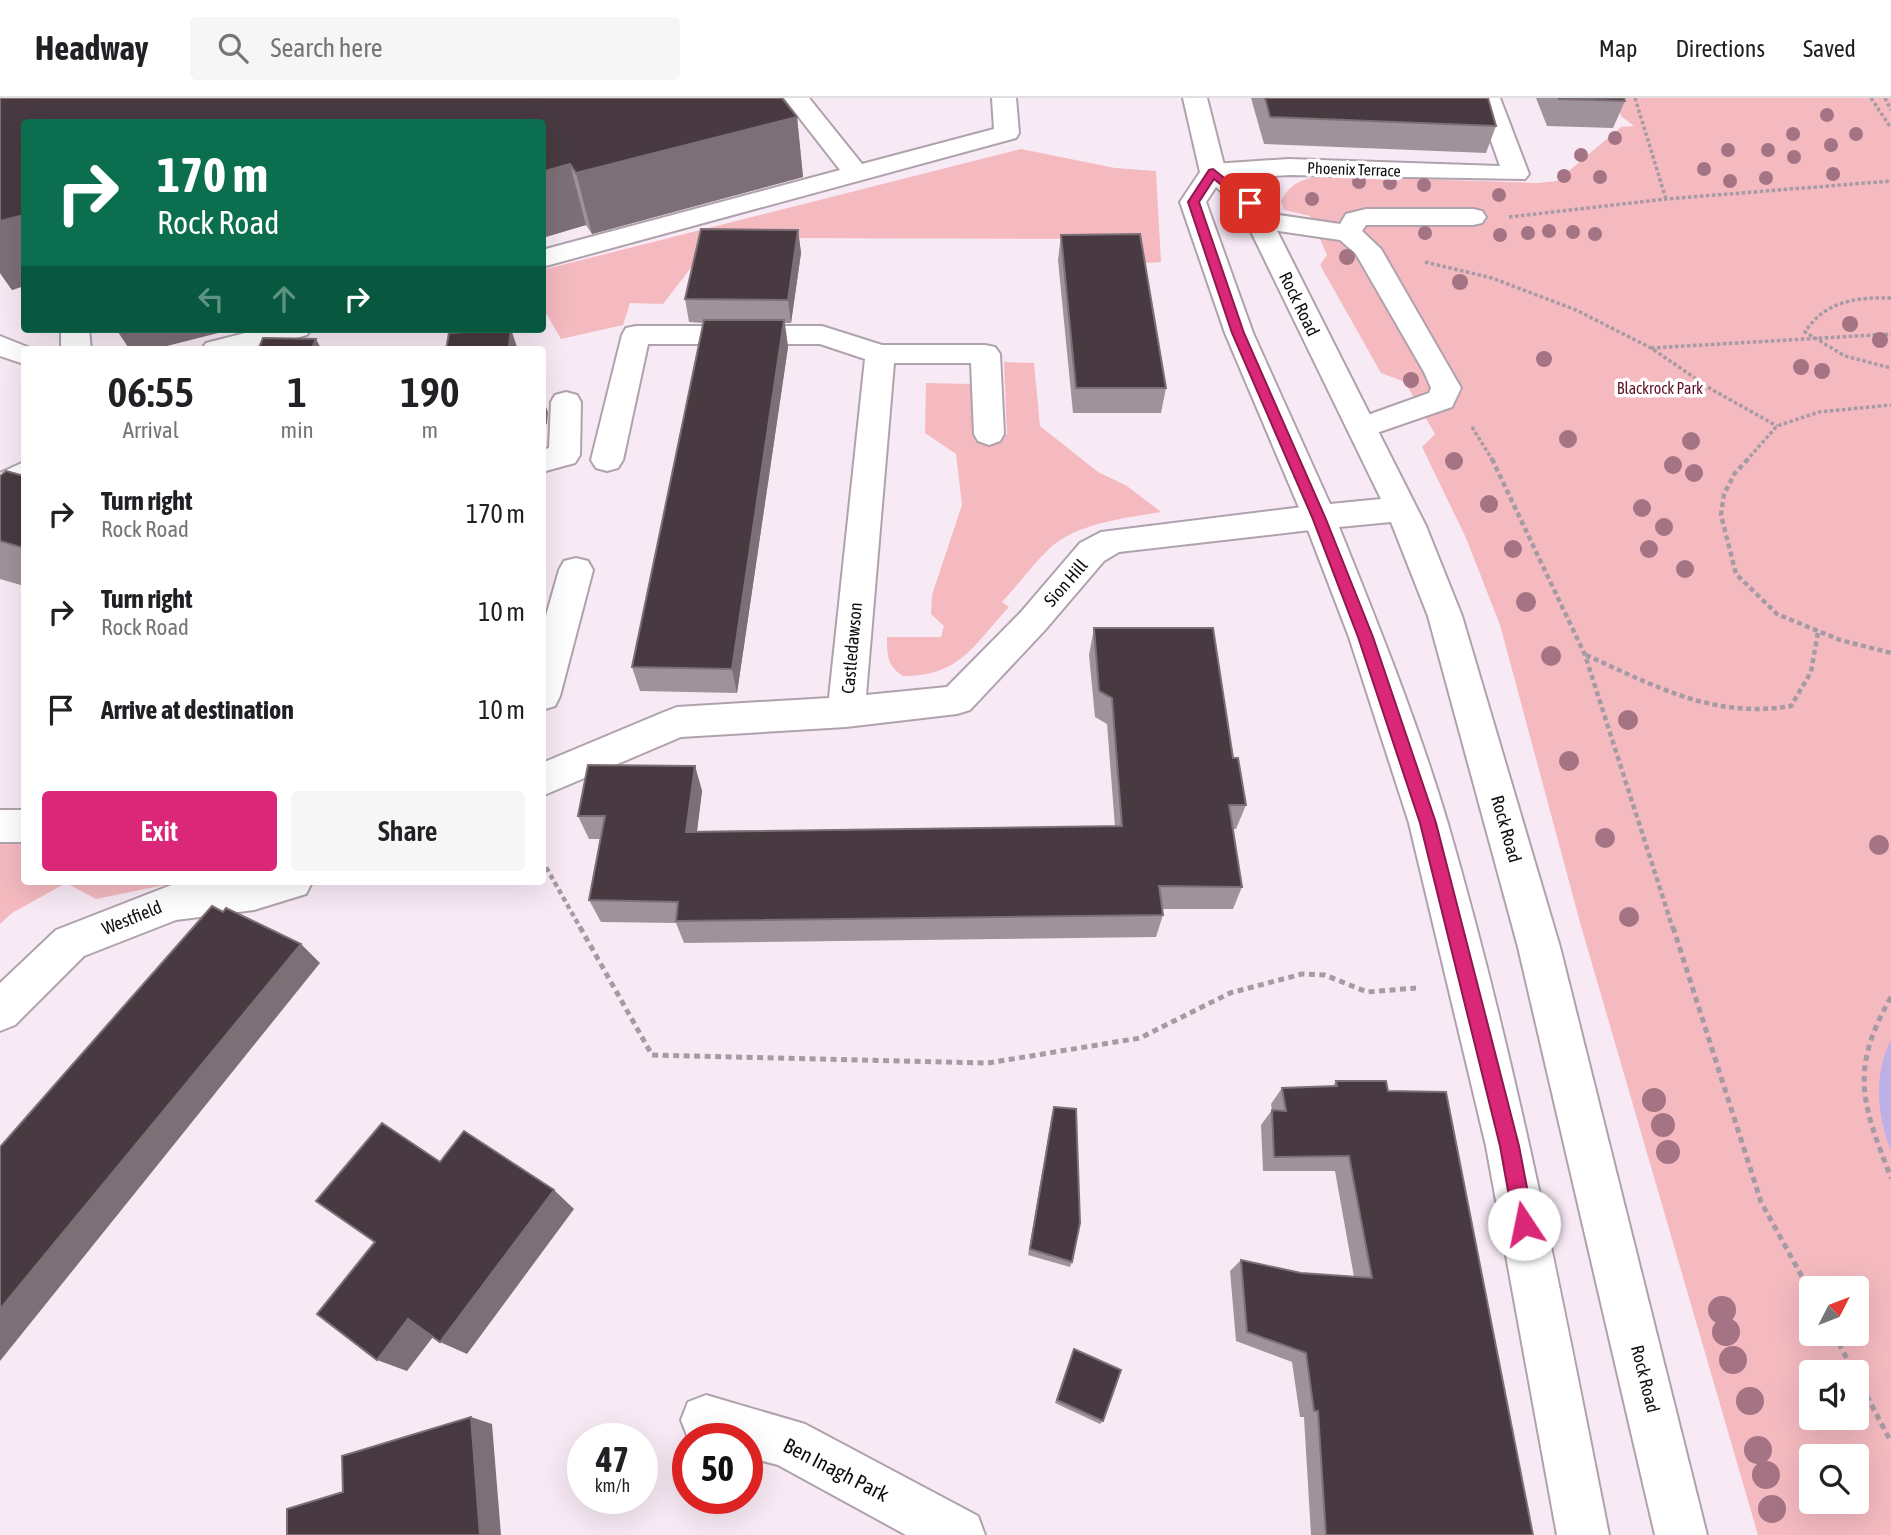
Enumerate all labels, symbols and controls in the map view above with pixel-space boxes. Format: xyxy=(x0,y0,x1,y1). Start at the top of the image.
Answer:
search box xyxy=(190,17,680,80)
text: Headway xyxy=(35,29,148,67)
icon: search xyxy=(214,29,252,67)
text: Search here xyxy=(270,33,383,63)
text: Map xyxy=(1599,35,1637,62)
text: Directions xyxy=(1675,35,1765,62)
text: Saved xyxy=(1803,35,1856,62)
text: 170 m xyxy=(157,146,268,202)
icon: right xyxy=(42,147,133,238)
street label: Phoenix Terrace xyxy=(1307,158,1401,180)
pin xyxy=(1220,173,1280,233)
icon: arrive xyxy=(1231,184,1269,222)
text: Rock Road xyxy=(157,204,279,241)
street label: Rock Road xyxy=(1275,268,1324,339)
icon: left xyxy=(192,280,230,318)
icon: ahead xyxy=(265,280,303,318)
icon: right xyxy=(338,280,376,318)
text: 06:55 xyxy=(108,368,194,416)
text: 1 xyxy=(287,368,307,416)
text: 190 xyxy=(400,368,459,416)
park label: Blackrock Park xyxy=(1617,379,1703,397)
text: Arrival xyxy=(123,417,179,443)
text: min xyxy=(281,417,314,443)
text: m xyxy=(422,417,438,443)
text: Turn right xyxy=(101,486,192,516)
icon: right xyxy=(42,495,80,533)
text: 170 m xyxy=(466,499,525,529)
text: Rock Road xyxy=(101,516,189,542)
street label: Sion Hill xyxy=(1039,555,1092,611)
text: Turn right xyxy=(101,584,192,614)
icon: right xyxy=(42,593,80,631)
text: 10 m xyxy=(478,597,525,627)
street label: Castledawson xyxy=(837,601,866,695)
text: Rock Road xyxy=(101,614,189,640)
icon: arrive xyxy=(42,691,80,729)
text: Arrive at destination xyxy=(101,695,294,725)
text: 10 m xyxy=(478,695,525,725)
button: Exit xyxy=(42,791,277,871)
button: Share xyxy=(291,791,525,871)
street label: Rock Road xyxy=(1487,793,1526,865)
street label: Westfield xyxy=(99,896,165,939)
position arrow xyxy=(1487,1187,1561,1261)
north arrow xyxy=(1799,1276,1869,1346)
map controls xyxy=(1799,1276,1869,1514)
street label: Rock Road xyxy=(1627,1343,1664,1415)
button: sound xyxy=(1799,1360,1869,1430)
speed limit sign: 50 xyxy=(672,1423,763,1514)
street label: Ben Inagh Park xyxy=(780,1432,893,1506)
text: 47 xyxy=(596,1439,629,1479)
button: search xyxy=(1799,1444,1869,1514)
text: km/h xyxy=(595,1475,630,1496)

